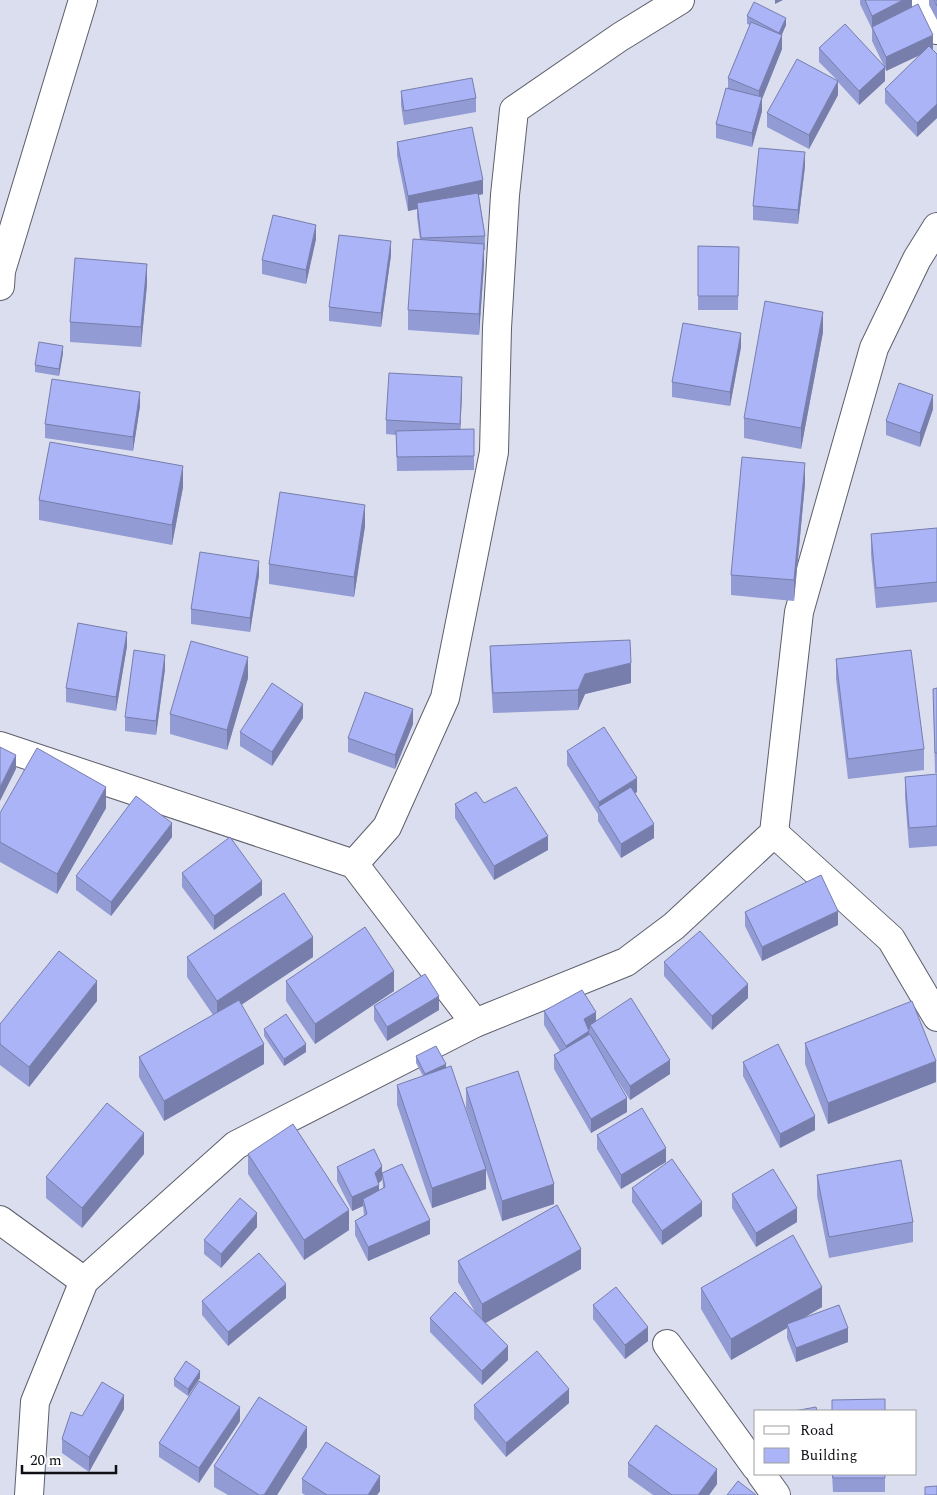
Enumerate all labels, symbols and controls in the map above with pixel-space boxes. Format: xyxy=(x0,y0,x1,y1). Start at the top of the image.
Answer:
legend xyxy=(754,1410,917,1475)
text: Road xyxy=(800,1419,834,1442)
scale bar xyxy=(22,1442,116,1474)
text: Building xyxy=(800,1444,857,1467)
text: 20 m xyxy=(30,1449,62,1472)

